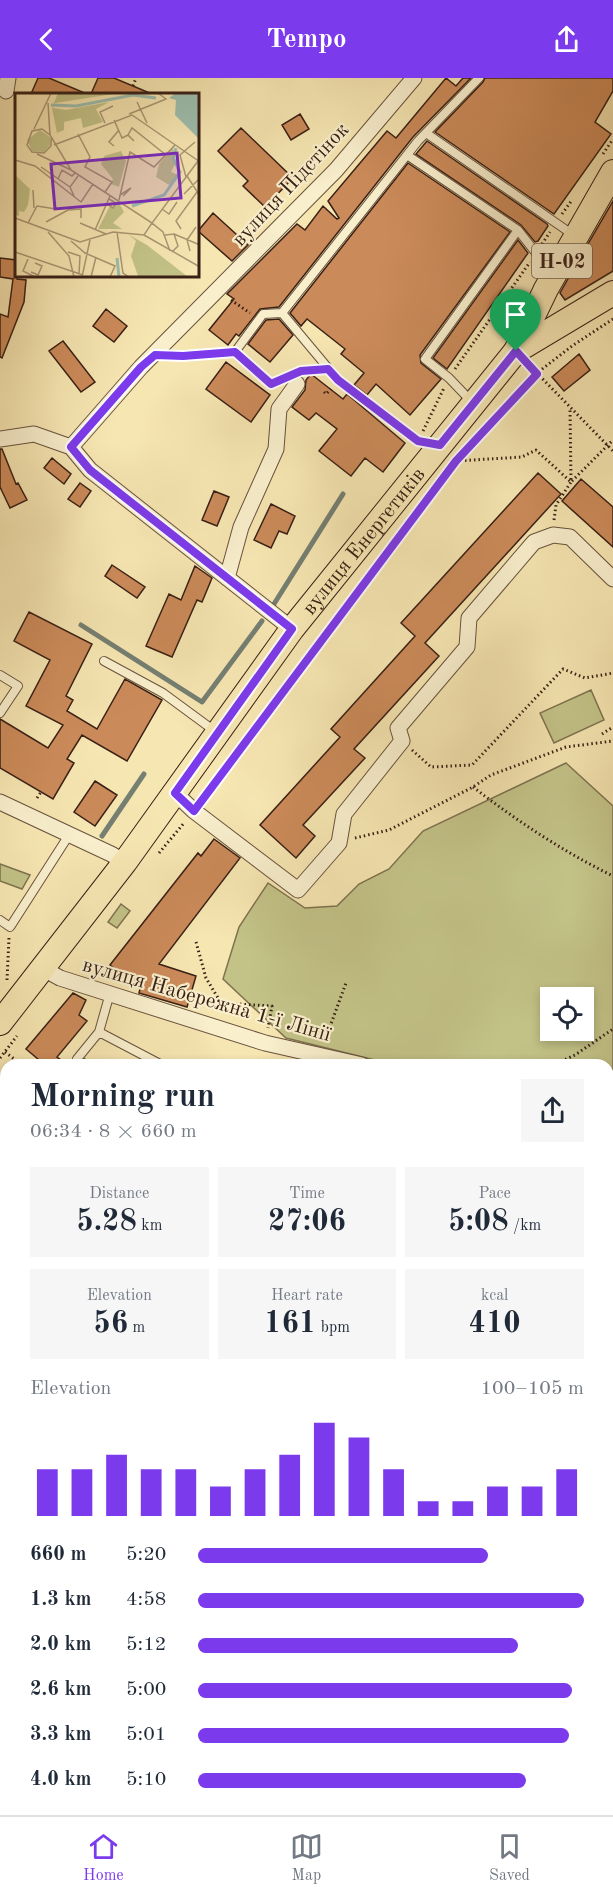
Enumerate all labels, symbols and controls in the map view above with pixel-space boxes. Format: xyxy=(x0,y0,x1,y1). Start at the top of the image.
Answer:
icon: back xyxy=(30,23,63,56)
icon: share xyxy=(550,23,583,56)
text: Tempo xyxy=(266,26,347,53)
inset map xyxy=(15,93,200,278)
street label: вулиця Підстінок xyxy=(229,119,354,251)
road number: Н-02 xyxy=(532,244,592,278)
pin xyxy=(490,289,541,351)
icon: arrive xyxy=(499,298,532,331)
street label: вулиця Енергетиків xyxy=(299,464,430,619)
street label: вулиця Набережна 1-ї Лінії xyxy=(80,955,333,1046)
map controls xyxy=(540,987,594,1041)
button: locate xyxy=(540,987,594,1041)
button: share xyxy=(521,1079,584,1142)
text: Morning run xyxy=(30,1081,215,1114)
text: 06:34 · 8 × 660 m xyxy=(30,1122,197,1142)
text: Distance xyxy=(89,1186,149,1202)
text: Time xyxy=(289,1186,325,1202)
text: Pace xyxy=(478,1186,511,1202)
text: 5.28 xyxy=(76,1207,137,1237)
text: 27:06 xyxy=(268,1207,346,1237)
text: 5:08 xyxy=(448,1207,509,1237)
text: km xyxy=(137,1218,162,1234)
text: /km xyxy=(509,1218,541,1234)
text: Elevation xyxy=(87,1288,152,1304)
text: Heart rate xyxy=(271,1288,343,1304)
text: kcal xyxy=(481,1288,508,1304)
text: 56 xyxy=(93,1309,128,1339)
text: 161 xyxy=(264,1309,316,1339)
text: 410 xyxy=(469,1309,521,1339)
text: m xyxy=(128,1320,145,1336)
text: bpm xyxy=(316,1320,350,1336)
text: Elevation xyxy=(30,1379,111,1399)
text: 100–105 m xyxy=(481,1379,584,1399)
text: 660 m xyxy=(30,1545,86,1565)
text: 5:20 xyxy=(126,1545,166,1565)
text: 1.3 km xyxy=(30,1590,92,1610)
text: 4:58 xyxy=(126,1590,166,1610)
text: 2.0 km xyxy=(30,1635,92,1655)
text: 5:12 xyxy=(126,1635,166,1655)
text: 2.6 km xyxy=(30,1680,92,1700)
text: 5:00 xyxy=(126,1680,166,1700)
text: 3.3 km xyxy=(30,1725,92,1745)
text: 5:01 xyxy=(126,1725,166,1745)
text: 4.0 km xyxy=(30,1770,92,1790)
text: 5:10 xyxy=(126,1770,166,1790)
tab: Home xyxy=(83,1830,124,1886)
tab: Map xyxy=(290,1830,323,1886)
tab: Saved xyxy=(489,1830,530,1886)

